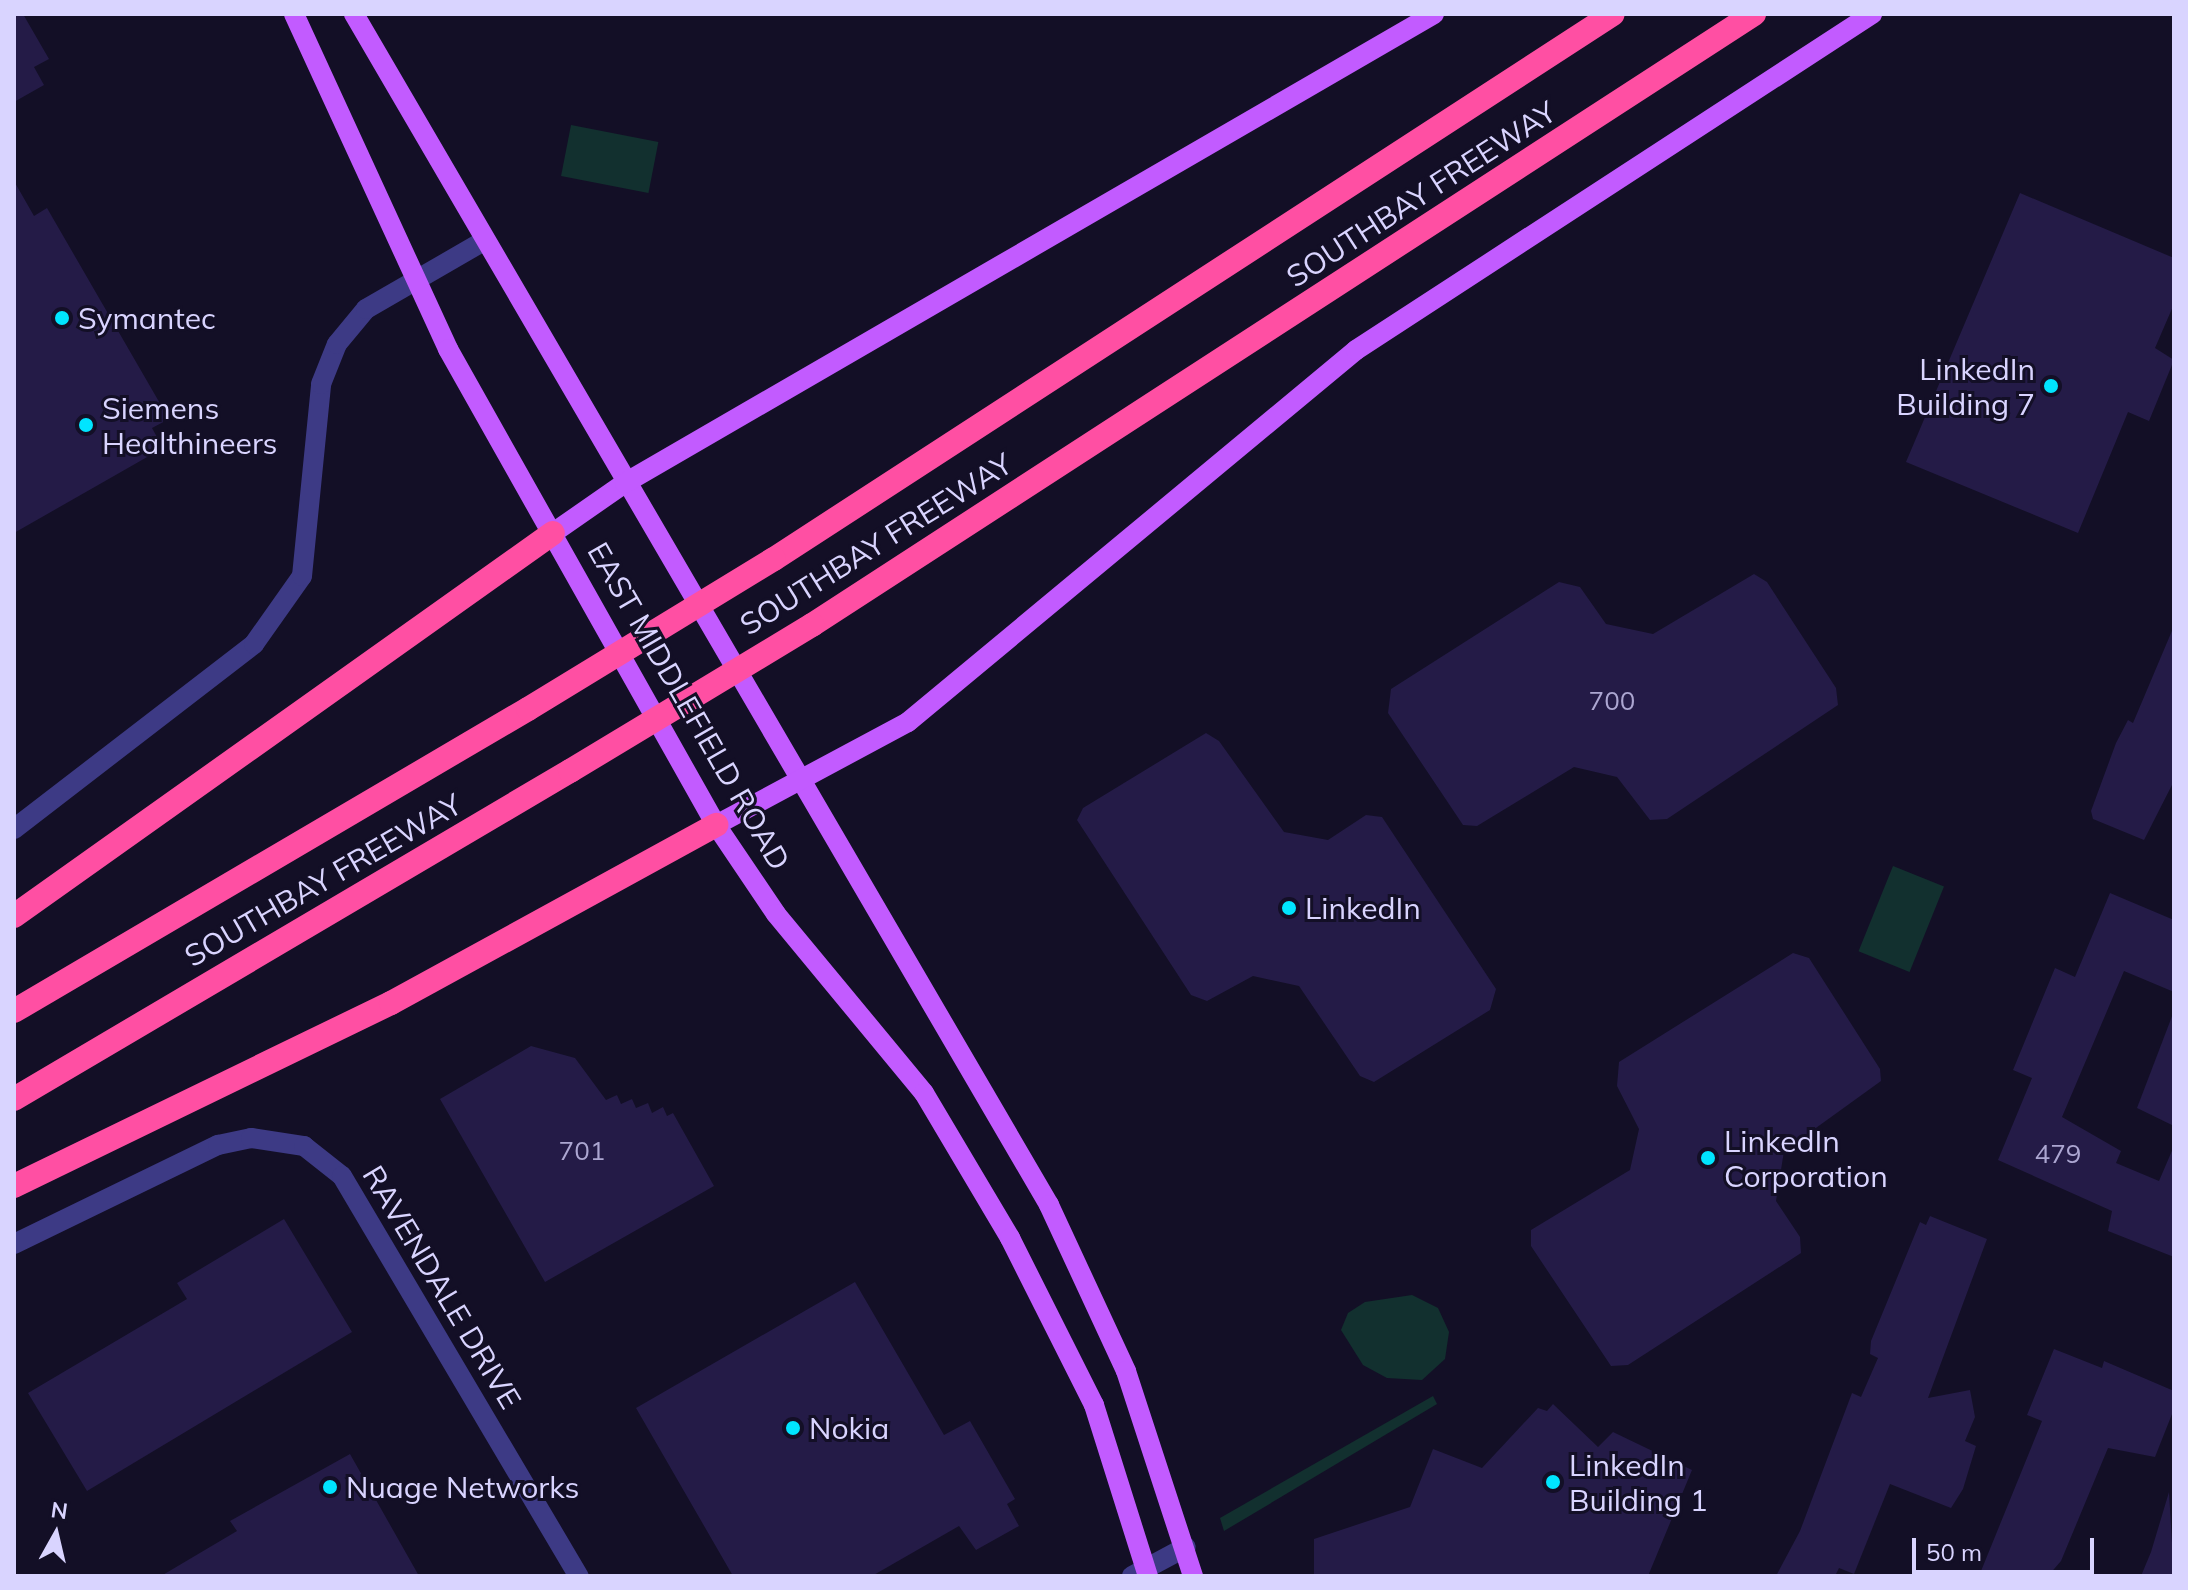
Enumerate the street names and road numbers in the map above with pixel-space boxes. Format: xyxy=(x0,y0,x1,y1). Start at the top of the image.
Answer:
street label: SOUTHBAY FREEWAY xyxy=(1280,93,1562,295)
street label: SOUTHBAY FREEWAY xyxy=(733,446,1019,642)
street label: EAST MIDDLEFIELD ROAD xyxy=(580,536,798,876)
street label: SOUTHBAY FREEWAY xyxy=(178,786,468,974)
street label: RAVENDALE DRIVE xyxy=(355,1159,529,1415)

